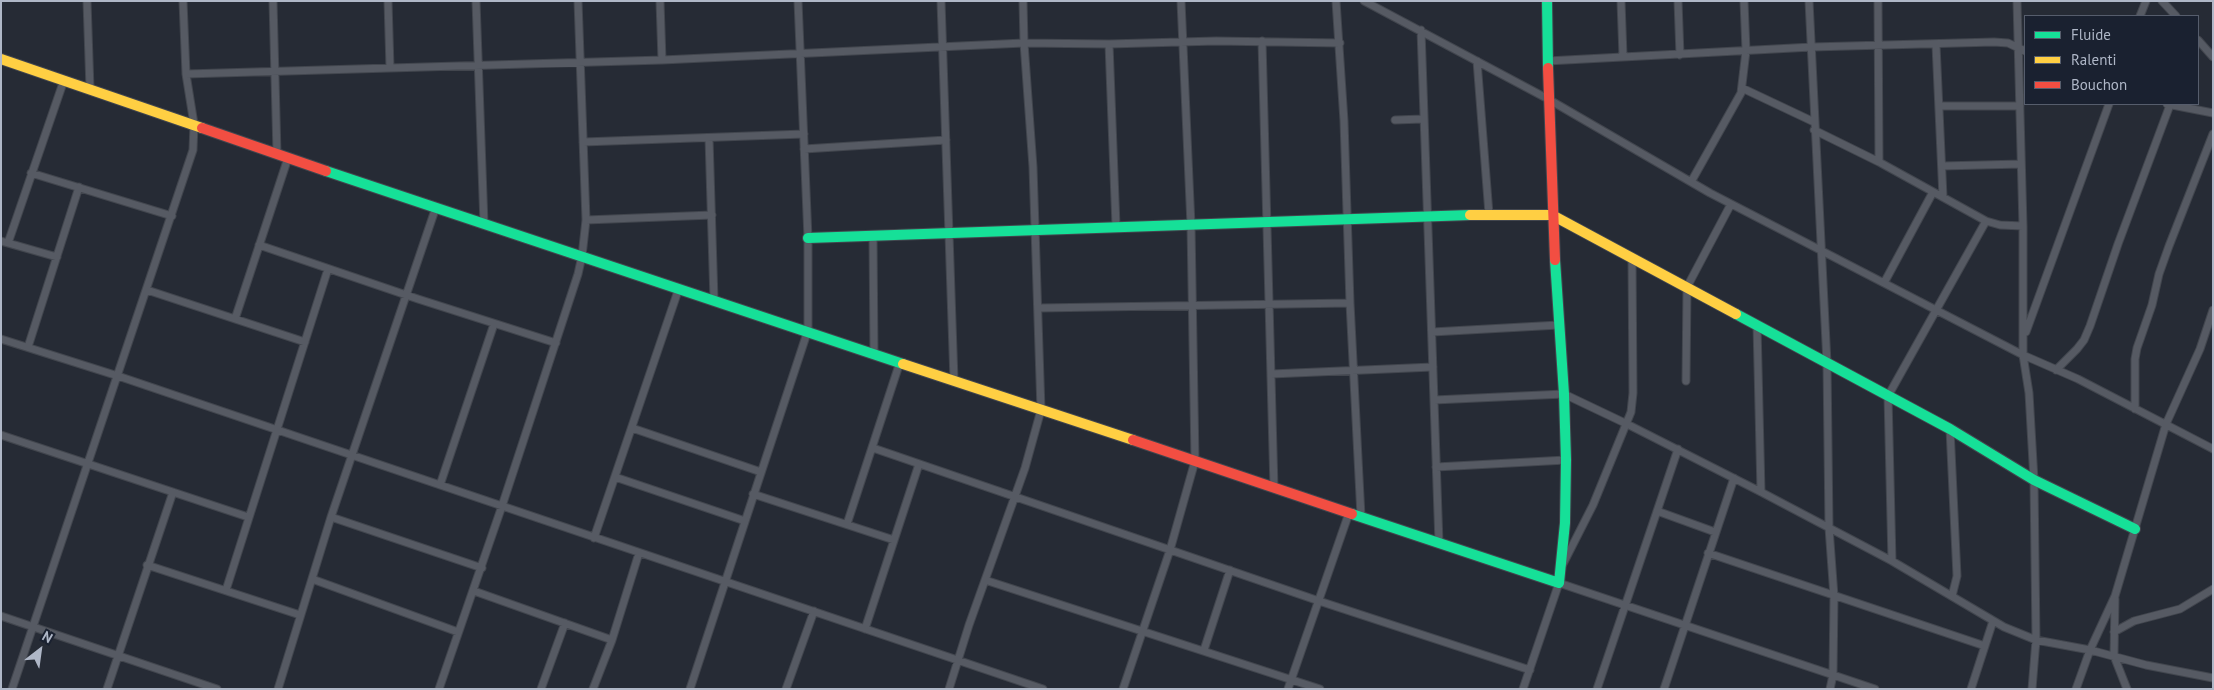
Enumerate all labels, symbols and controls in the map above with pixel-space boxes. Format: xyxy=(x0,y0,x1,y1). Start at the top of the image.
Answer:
legend xyxy=(2024,15,2199,105)
text: Fluide xyxy=(2071,25,2111,44)
text: Ralenti xyxy=(2071,50,2117,69)
text: Bouchon xyxy=(2071,75,2127,94)
north arrow xyxy=(15,625,65,675)
text: N xyxy=(39,627,56,647)

